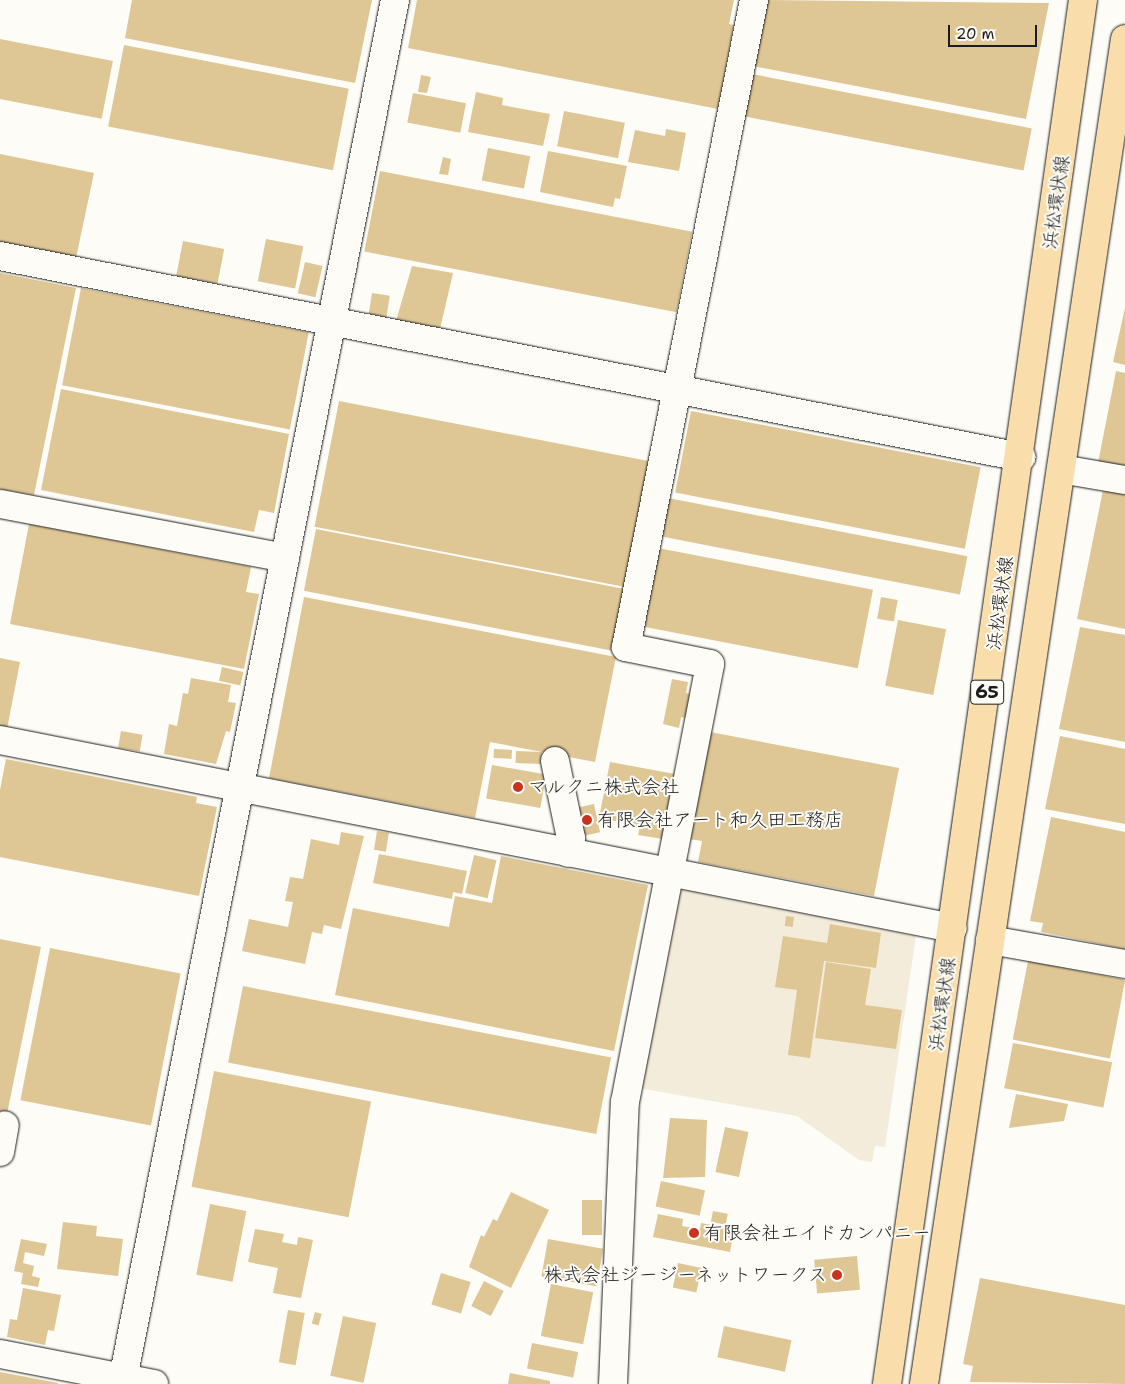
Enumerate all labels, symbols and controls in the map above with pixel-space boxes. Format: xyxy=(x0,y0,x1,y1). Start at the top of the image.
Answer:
scale bar xyxy=(950,15,1039,47)
text: 20 m xyxy=(956,24,995,44)
street label: 浜松環状線 xyxy=(1038,153,1074,251)
street label: 浜松環状線 xyxy=(982,554,1018,652)
road number: 65 xyxy=(970,676,1004,708)
place label: マルクニ株式会社 xyxy=(528,776,680,798)
marker: マルクニ株式会社 xyxy=(512,781,524,793)
place label: 有限会社アート和久田工務店 xyxy=(597,809,843,831)
marker: 有限会社アート和久田工務店 xyxy=(581,814,593,826)
street label: 浜松環状線 xyxy=(924,955,960,1053)
place label: 有限会社エイドカンパニー xyxy=(704,1222,932,1244)
marker: 有限会社エイドカンパニー xyxy=(688,1227,700,1239)
place label: 株式会社ジージーネットワークス xyxy=(542,1264,827,1286)
marker: 株式会社ジージーネットワークス xyxy=(831,1269,843,1281)

